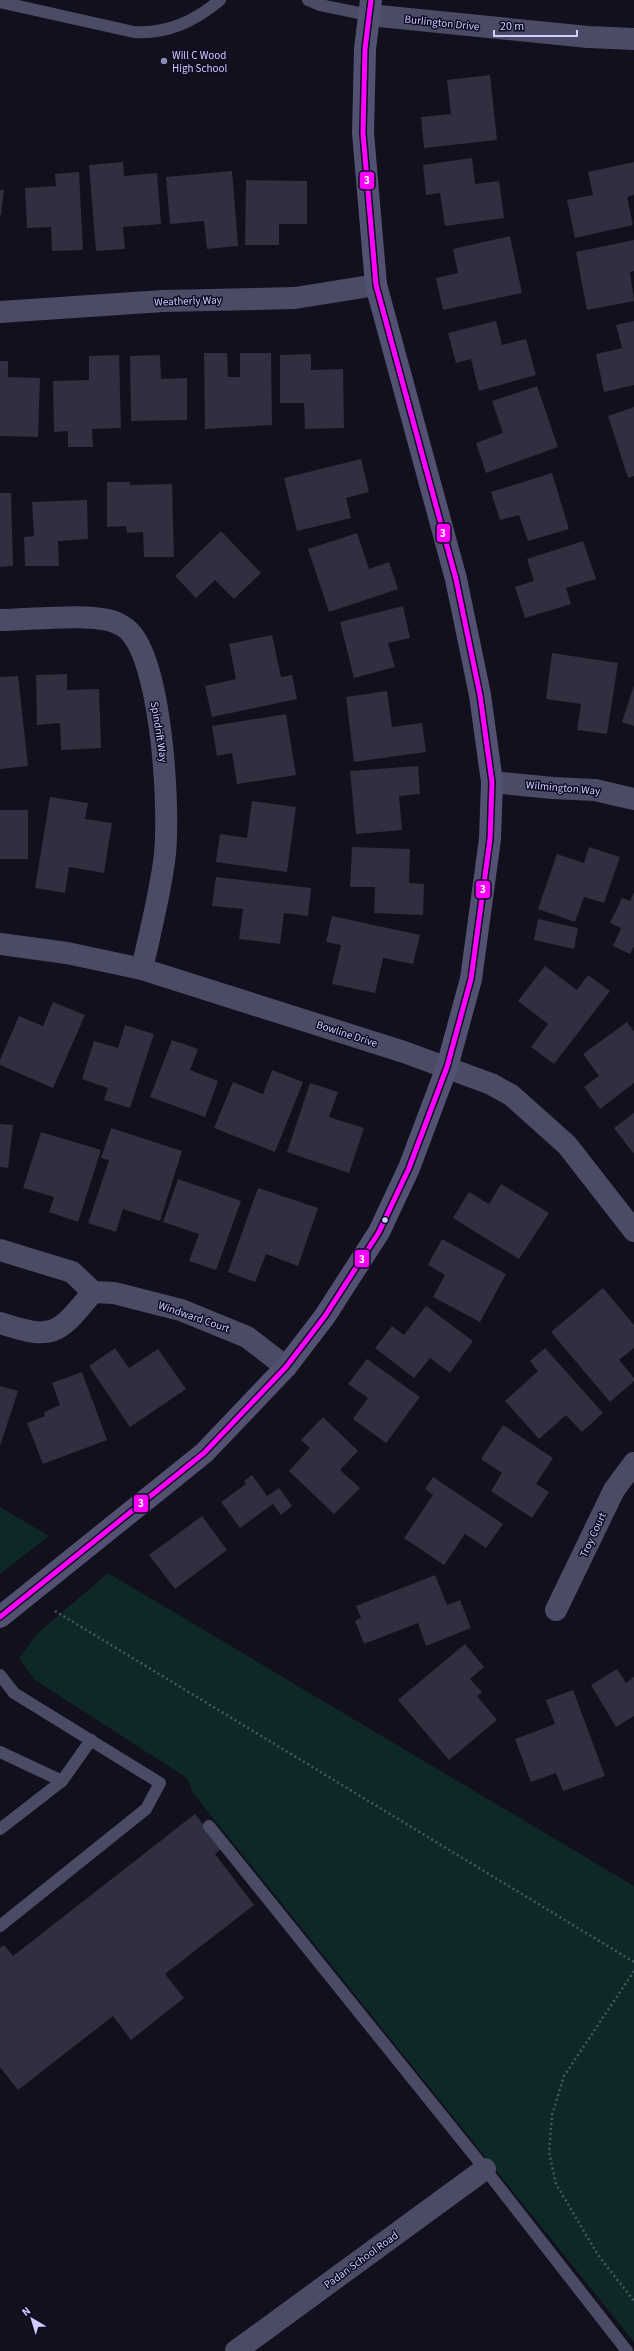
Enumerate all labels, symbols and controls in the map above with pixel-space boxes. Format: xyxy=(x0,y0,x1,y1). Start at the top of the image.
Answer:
street label: Burlington Drive xyxy=(404,12,481,34)
scale bar xyxy=(494,12,577,38)
text: 20 m xyxy=(500,18,524,35)
place label: Will C Wood High School xyxy=(172,48,227,76)
marker: Will C Wood High School xyxy=(159,56,169,66)
line badge: 3 xyxy=(359,171,375,190)
text: 3 xyxy=(364,173,370,188)
street label: Weatherly Way xyxy=(154,292,222,310)
line badge: 3 xyxy=(436,523,451,543)
text: 3 xyxy=(440,526,446,541)
street label: Spindrift Way xyxy=(147,701,171,763)
street label: Wilmington Way xyxy=(525,777,601,799)
line badge: 3 xyxy=(475,880,491,899)
text: 3 xyxy=(480,882,486,897)
street label: Bowline Drive xyxy=(315,1017,380,1051)
unlabelled marker xyxy=(380,1215,390,1225)
line badge: 3 xyxy=(354,1249,370,1268)
text: 3 xyxy=(359,1252,365,1267)
street label: Windward Court xyxy=(156,1298,232,1336)
line badge: 3 xyxy=(133,1494,149,1513)
text: 3 xyxy=(138,1496,144,1511)
street label: Troy Court xyxy=(576,1510,610,1560)
street label: Padan School Road xyxy=(321,2228,401,2292)
north arrow xyxy=(12,2299,52,2339)
text: N xyxy=(19,2303,34,2320)

